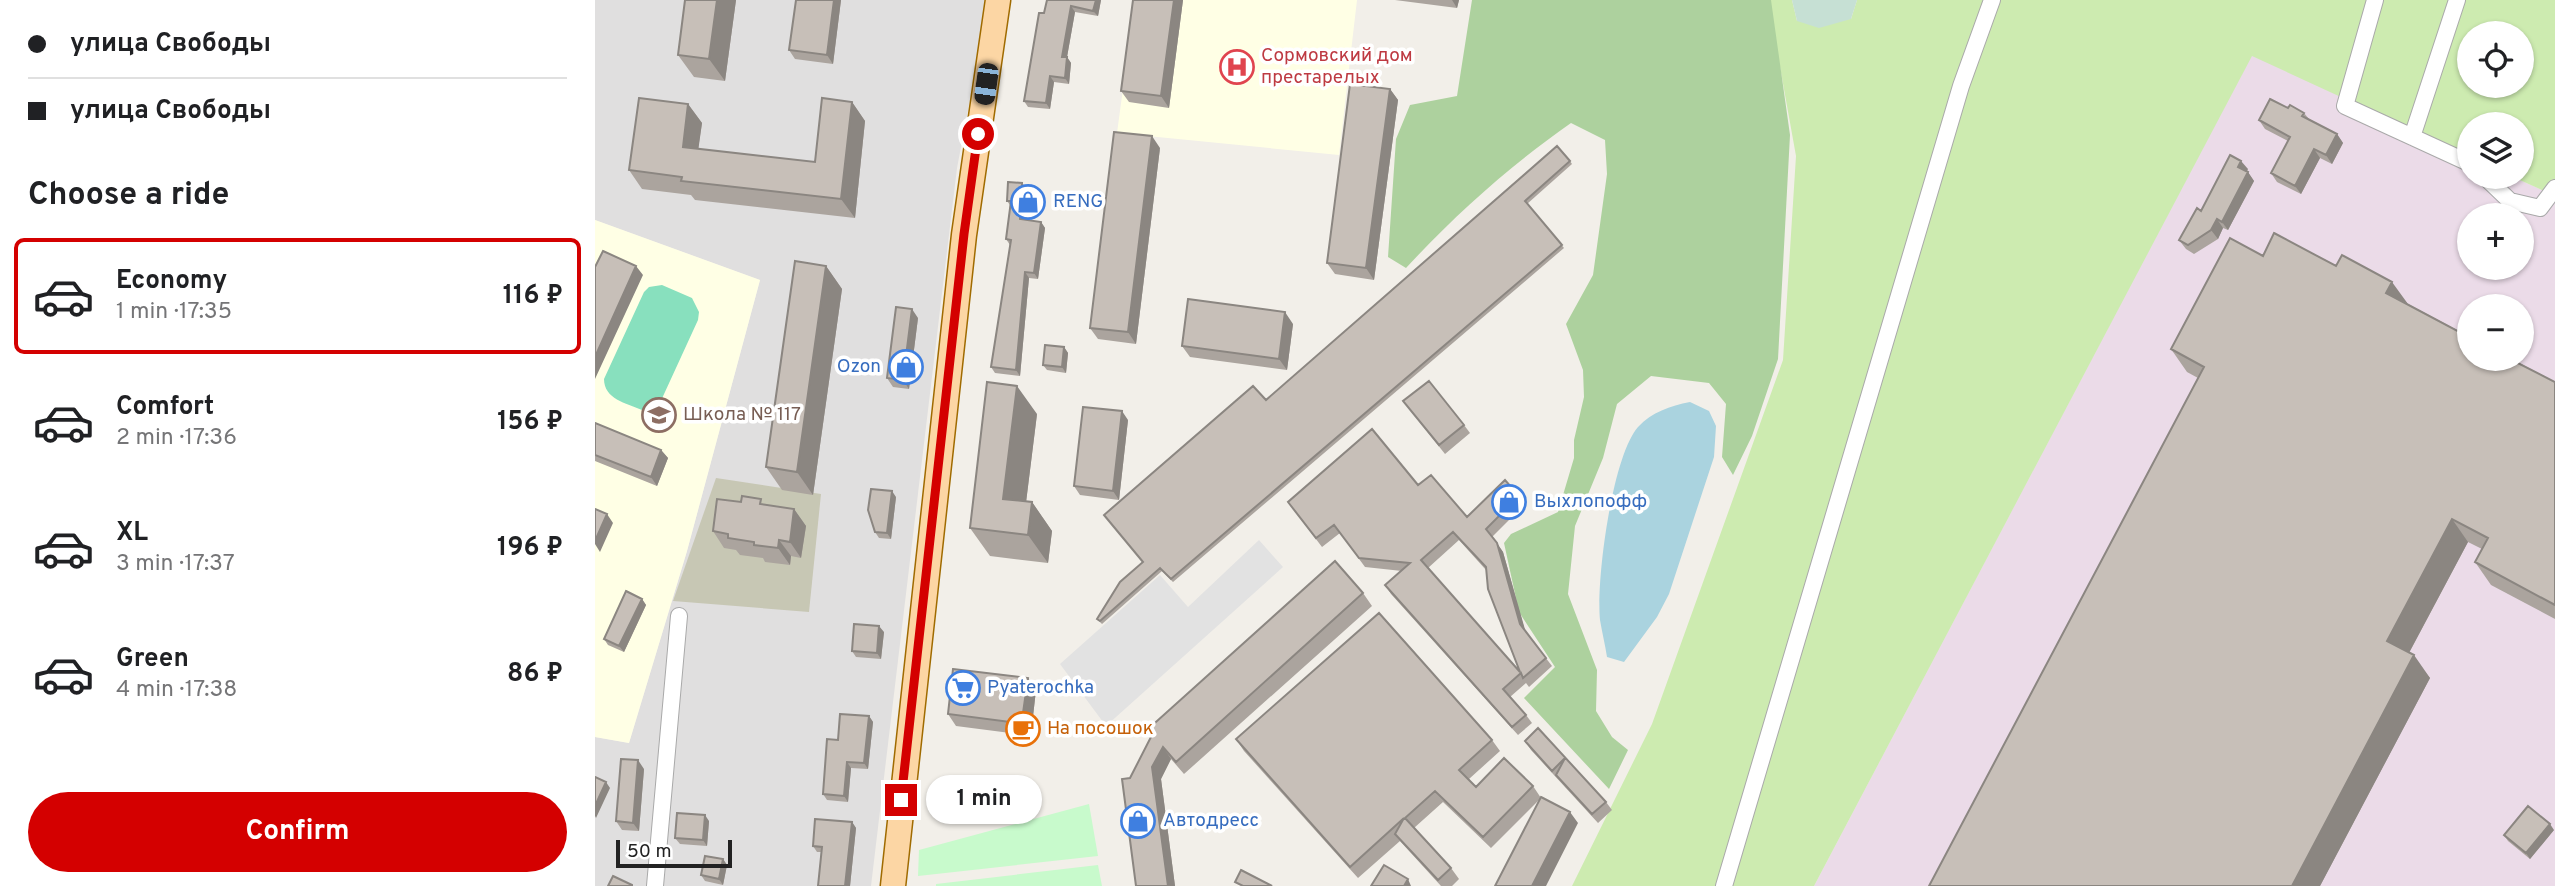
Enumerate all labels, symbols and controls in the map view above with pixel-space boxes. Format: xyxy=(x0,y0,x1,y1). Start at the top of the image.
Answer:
map controls xyxy=(2457,21,2534,371)
button: locate xyxy=(2457,21,2534,98)
text: улица Свободы xyxy=(70,28,271,61)
place label: Сормовский дом престарелых xyxy=(1261,44,1413,90)
hospital icon: Сормовский дом престарелых xyxy=(1218,48,1256,86)
car xyxy=(973,62,1000,106)
text: улица Свободы xyxy=(70,95,271,128)
button: layers xyxy=(2457,112,2534,189)
route start xyxy=(962,118,994,150)
text: Choose a ride xyxy=(28,176,229,216)
shop icon: RENG xyxy=(1009,183,1047,221)
place label: RENG xyxy=(1053,190,1103,214)
button: + xyxy=(2457,203,2534,280)
icon: car xyxy=(32,265,95,328)
text: Economy xyxy=(116,265,227,298)
text: 116 ₽ xyxy=(503,280,563,313)
button: − xyxy=(2457,294,2534,371)
text: 1 min · 17:35 xyxy=(116,298,232,327)
shop icon: Ozon xyxy=(887,348,925,386)
place label: Ozon xyxy=(837,355,881,379)
icon: car xyxy=(32,391,95,454)
text: Comfort xyxy=(116,391,214,424)
school or university icon: Школа № 117 xyxy=(640,396,678,434)
place label: Школа № 117 xyxy=(683,403,801,427)
text: 156 ₽ xyxy=(497,406,563,439)
text: 2 min · 17:36 xyxy=(116,424,237,453)
shop icon: Выхлопофф xyxy=(1490,483,1528,521)
place label: Выхлопофф xyxy=(1534,490,1647,514)
icon: car xyxy=(32,517,95,580)
text: XL xyxy=(116,517,148,550)
text: 196 ₽ xyxy=(497,532,563,565)
text: 3 min · 17:37 xyxy=(116,550,235,579)
icon: car xyxy=(32,643,95,706)
text: Green xyxy=(116,643,189,676)
text: 86 ₽ xyxy=(507,658,563,691)
supermarket icon: Pyaterochka xyxy=(944,669,982,707)
text: 4 min · 17:38 xyxy=(116,676,237,705)
place label: Pyaterochka xyxy=(987,676,1094,700)
cafe icon: На посошок xyxy=(1004,710,1042,748)
place label: На посошок xyxy=(1047,717,1154,741)
callout: 1 min xyxy=(925,776,1041,824)
route end xyxy=(885,784,917,816)
text: 1 min xyxy=(956,785,1012,814)
button: Confirm xyxy=(28,792,567,872)
shop icon: Автодресс xyxy=(1119,802,1157,840)
place label: Автодресс xyxy=(1163,809,1259,833)
scale bar xyxy=(616,837,731,869)
text: 50 m xyxy=(627,840,672,864)

